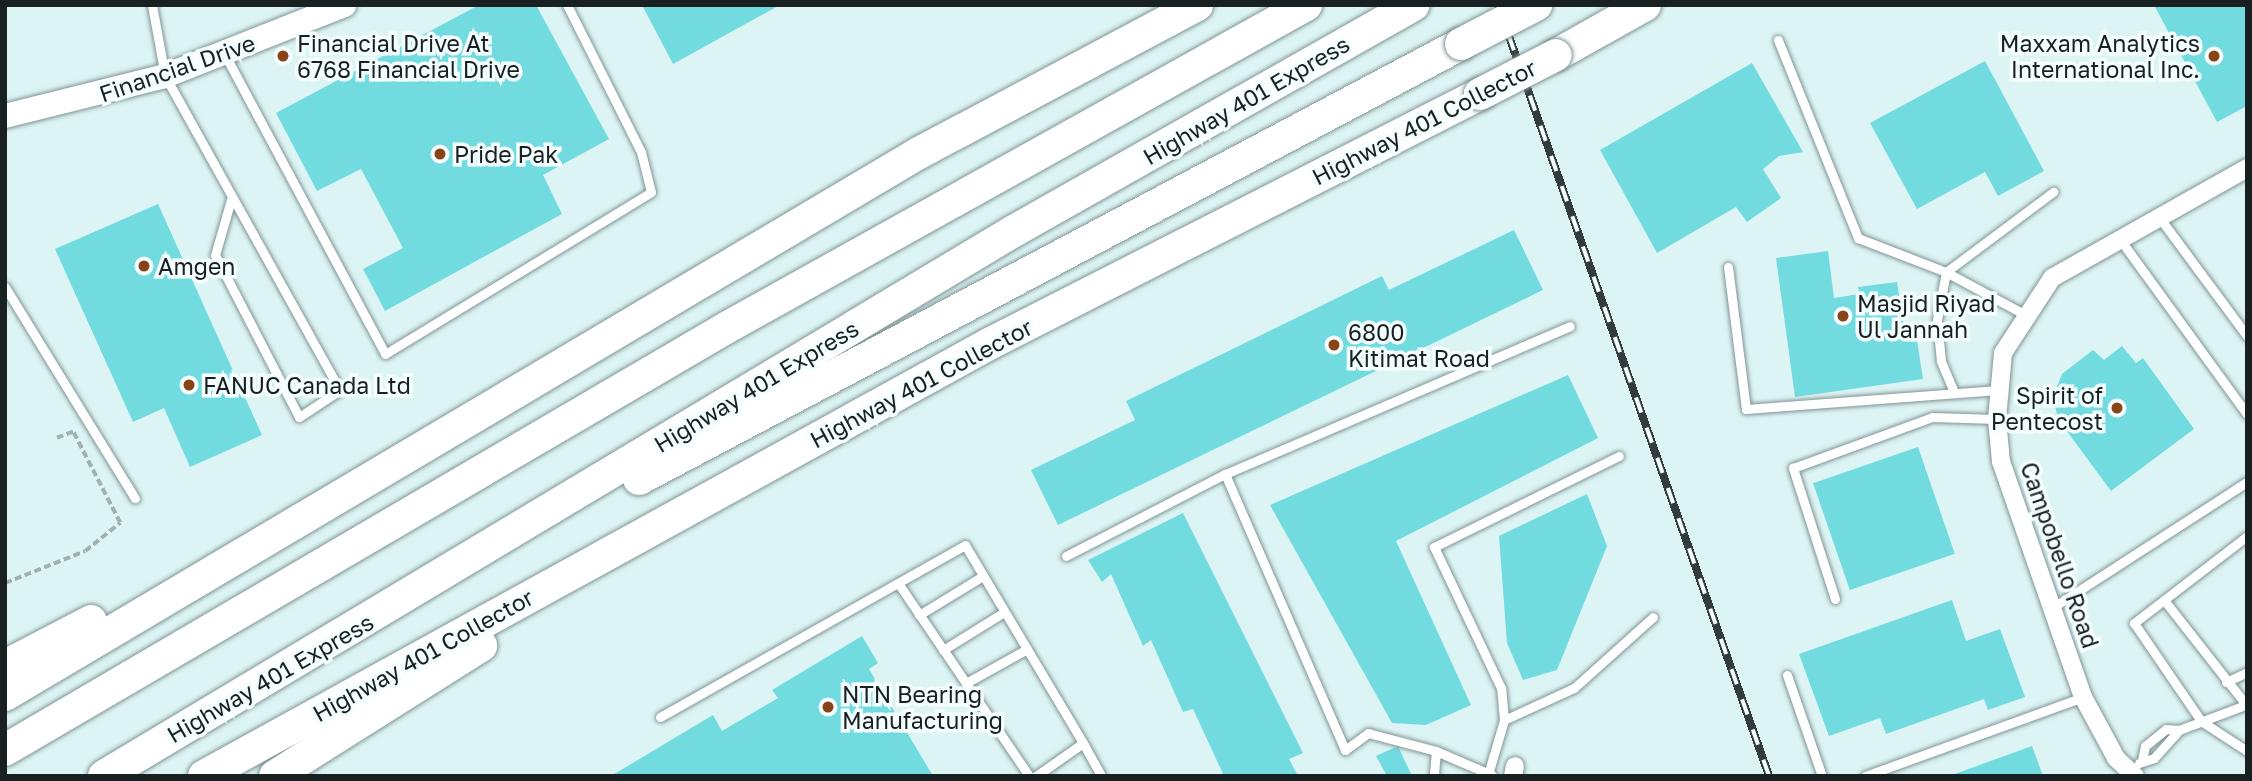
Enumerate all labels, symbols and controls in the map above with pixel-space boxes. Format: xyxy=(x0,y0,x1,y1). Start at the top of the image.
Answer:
street label: Financial Drive xyxy=(95,28,259,108)
place label: Financial Drive At 6768 Financial Drive xyxy=(297,29,520,83)
place label: Maxxam Analytics International Inc. xyxy=(2000,29,2200,83)
street label: Highway 401 Express xyxy=(1138,30,1354,170)
marker: Financial Drive At 6768 Financial Drive xyxy=(275,48,291,64)
marker: Maxxam Analytics International Inc. xyxy=(2206,48,2222,64)
street label: Highway 401 Collector xyxy=(1307,53,1541,191)
place label: Pride Pak xyxy=(454,140,558,168)
marker: Pride Pak xyxy=(432,146,448,162)
place label: Amgen xyxy=(158,252,235,280)
marker: Amgen xyxy=(136,258,152,274)
place label: Masjid Riyad Ul Jannah xyxy=(1857,289,1995,343)
marker: Masjid Riyad Ul Jannah xyxy=(1835,308,1851,324)
street label: Highway 401 Collector xyxy=(805,313,1037,453)
street label: Highway 401 Express xyxy=(649,314,863,458)
place label: 6800 Kitimat Road xyxy=(1348,318,1490,372)
marker: 6800 Kitimat Road xyxy=(1326,337,1342,353)
place label: FANUC Canada Ltd xyxy=(203,371,411,399)
marker: FANUC Canada Ltd xyxy=(181,377,197,393)
place label: Spirit of Pentecost xyxy=(1991,381,2103,435)
marker: Spirit of Pentecost xyxy=(2109,400,2125,416)
street label: Campobello Road xyxy=(2015,458,2105,652)
street label: Highway 401 Collector xyxy=(308,583,538,727)
street label: Highway 401 Express xyxy=(162,608,378,748)
place label: NTN Bearing Manufacturing xyxy=(842,680,1003,734)
marker: NTN Bearing Manufacturing xyxy=(820,699,836,715)

